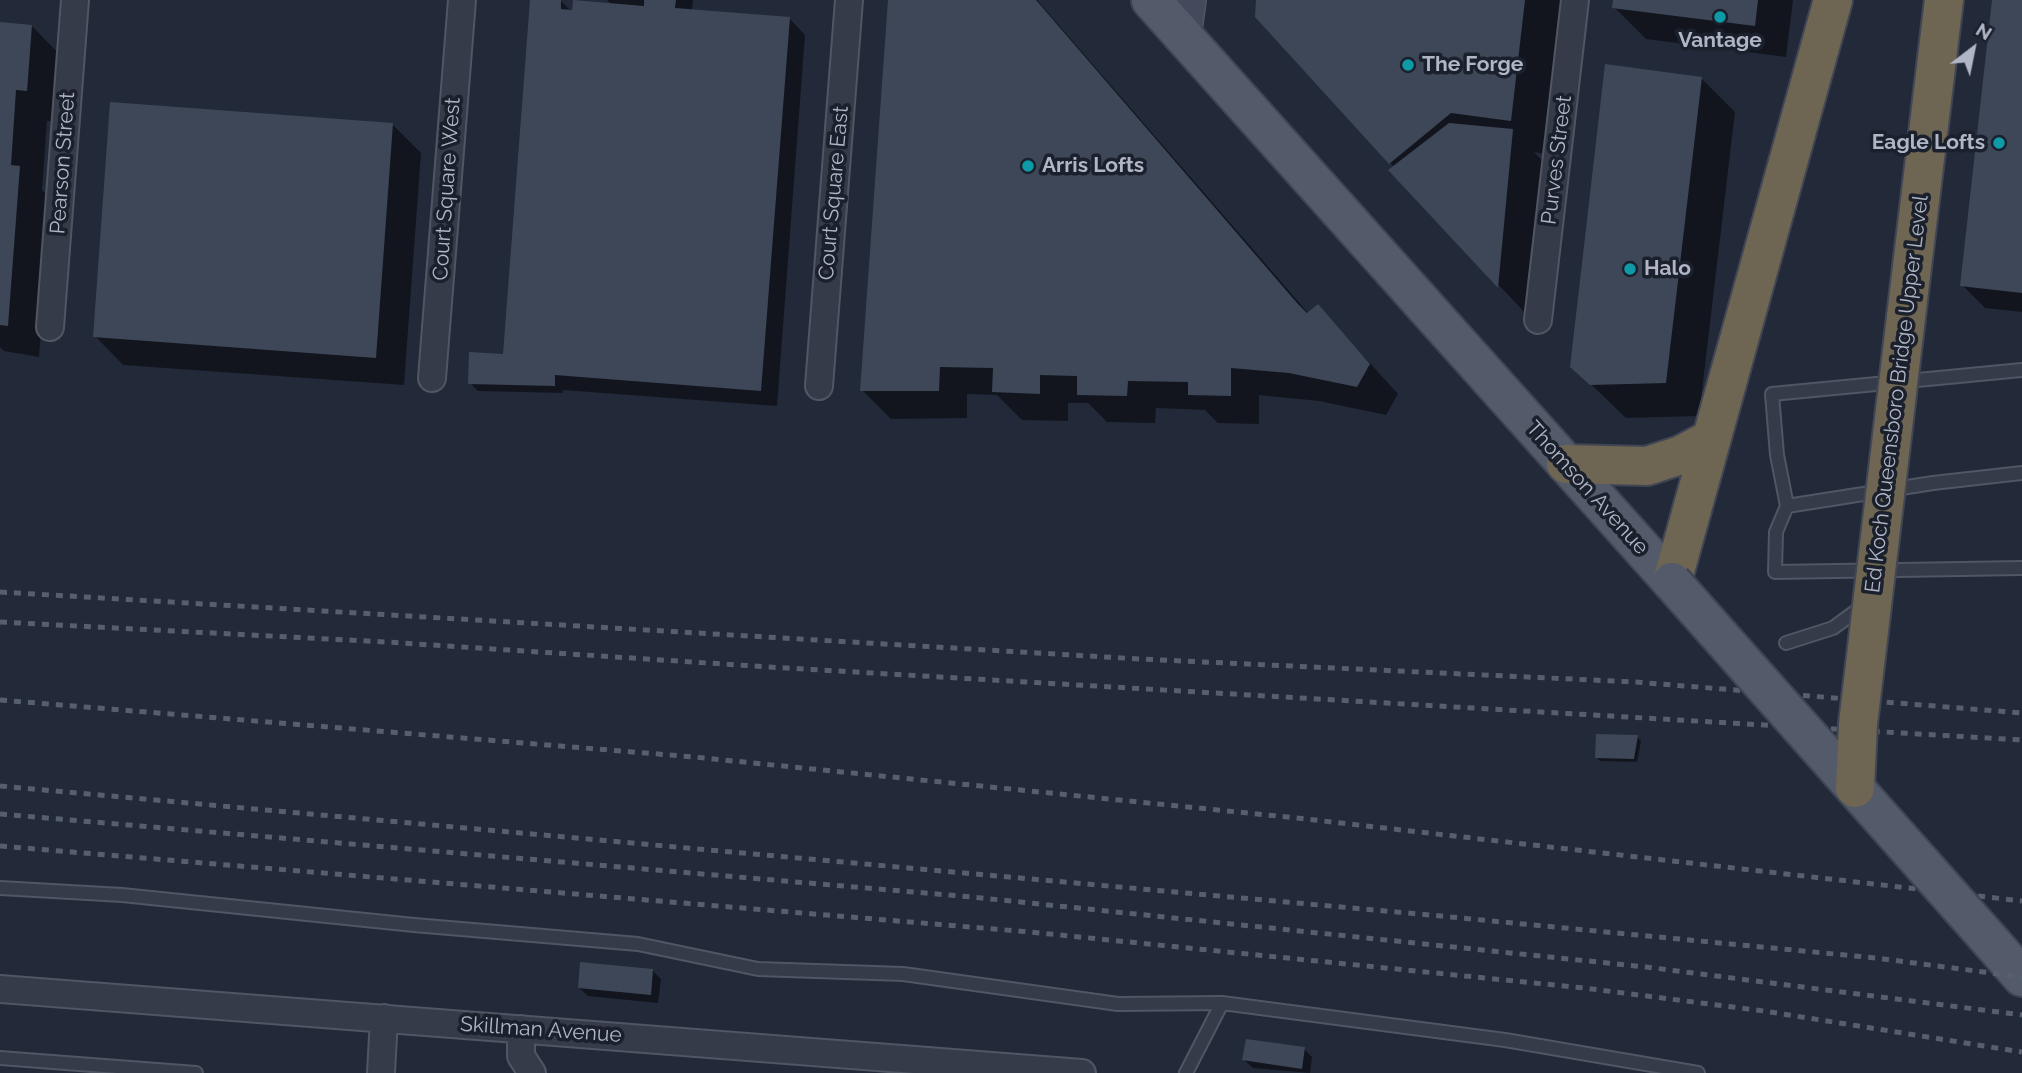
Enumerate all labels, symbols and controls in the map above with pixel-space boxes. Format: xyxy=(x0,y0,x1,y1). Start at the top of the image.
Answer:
marker: Vantage xyxy=(1712,9,1728,25)
north arrow xyxy=(1938,14,2008,84)
text: N xyxy=(1972,18,1996,44)
place label: Vantage xyxy=(1678,28,1762,54)
place label: The Forge xyxy=(1422,52,1523,78)
marker: The Forge xyxy=(1400,57,1416,73)
street label: Pearson Street xyxy=(45,91,81,235)
street label: Purves Street xyxy=(1537,94,1577,226)
street label: Court Square West xyxy=(428,97,466,281)
street label: Court Square East xyxy=(814,105,854,281)
place label: Eagle Lofts xyxy=(1872,130,1985,156)
marker: Eagle Lofts xyxy=(1991,135,2007,151)
place label: Arris Lofts xyxy=(1042,153,1144,179)
marker: Arris Lofts xyxy=(1020,158,1036,174)
street label: Ed Koch Queensboro Bridge Upper Level xyxy=(1860,194,1934,594)
place label: Halo xyxy=(1644,256,1691,282)
marker: Halo xyxy=(1622,261,1638,277)
street label: Thomson Avenue xyxy=(1521,416,1653,560)
street label: Skillman Avenue xyxy=(459,1012,623,1048)

